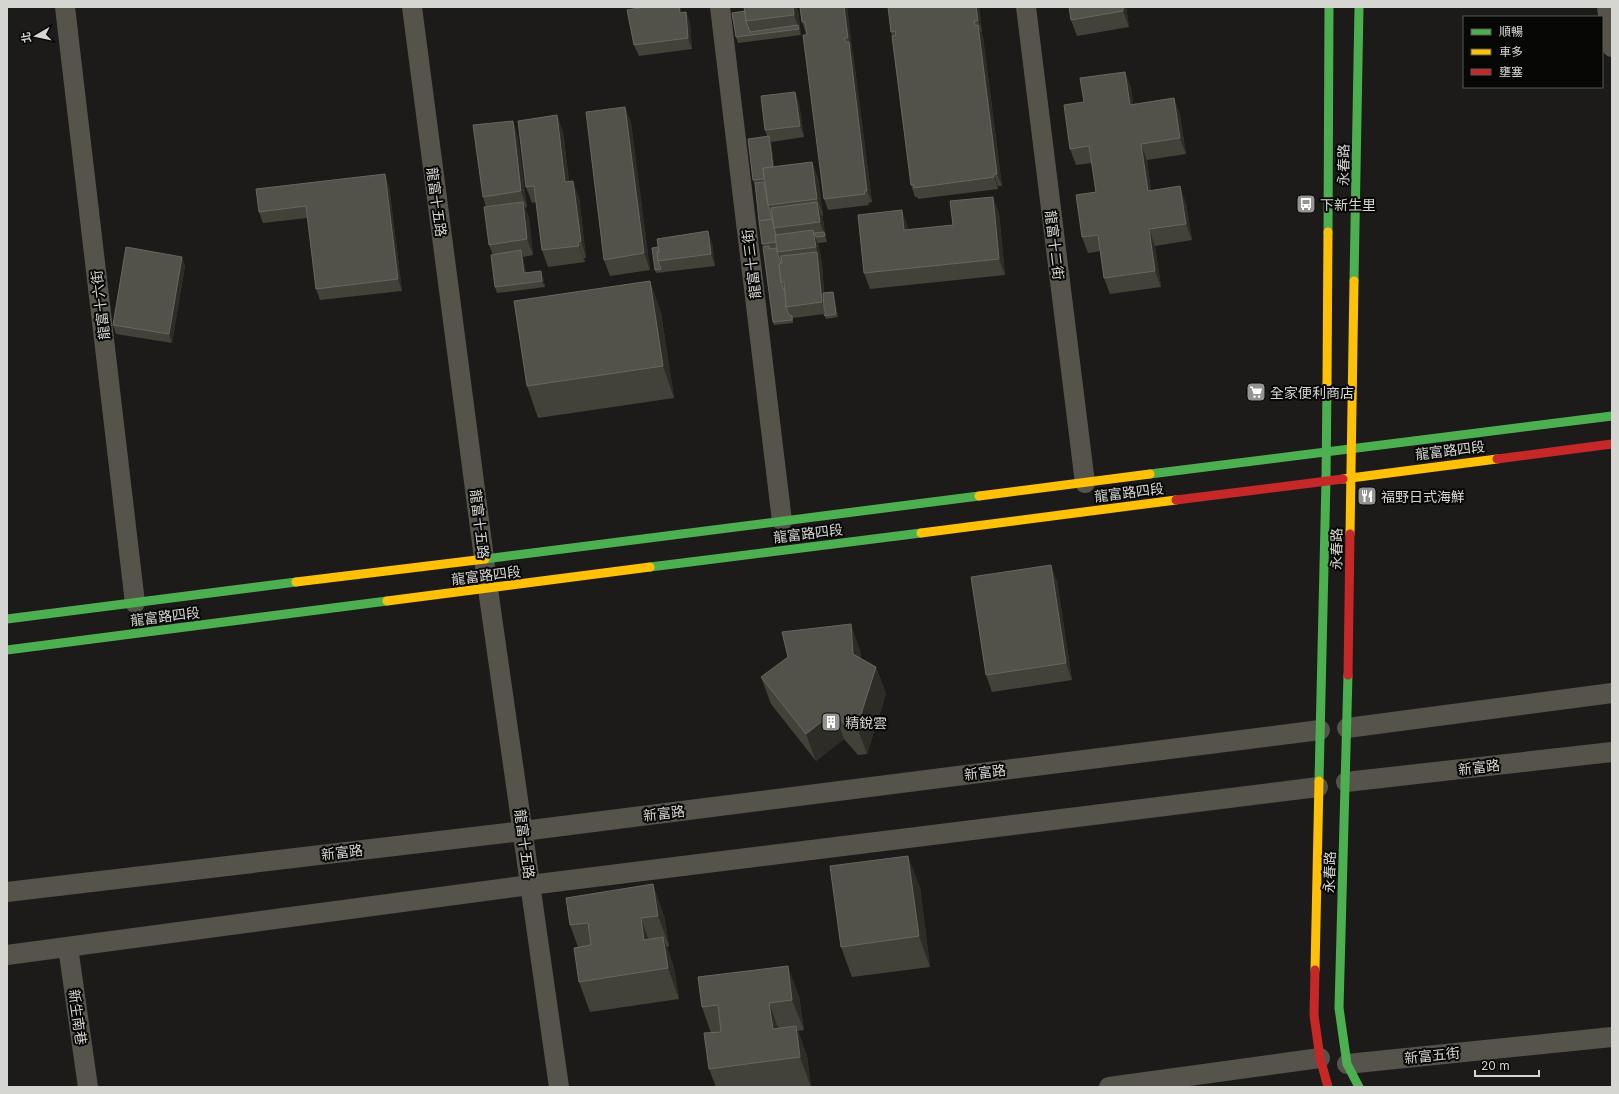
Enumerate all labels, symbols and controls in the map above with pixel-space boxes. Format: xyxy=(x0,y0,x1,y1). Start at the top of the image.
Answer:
north arrow xyxy=(16,16,56,56)
legend xyxy=(1463,16,1603,88)
text: 順暢 xyxy=(1499,24,1523,39)
text: 北 xyxy=(18,31,34,44)
text: 車多 xyxy=(1499,44,1523,59)
text: 壅塞 xyxy=(1499,64,1523,79)
street label: 永春路 xyxy=(1334,144,1352,186)
street label: 龍富十五路 xyxy=(424,166,450,238)
bus stop icon: 下新生里 xyxy=(1295,193,1317,215)
place label: 下新生里 xyxy=(1320,196,1376,213)
street label: 龍富十二街 xyxy=(1042,209,1068,281)
street label: 龍富十三街 xyxy=(738,228,764,300)
street label: 龍富十六街 xyxy=(87,269,113,341)
supermarket icon: 全家便利商店 xyxy=(1245,381,1267,403)
place label: 全家便利商店 xyxy=(1270,384,1354,401)
street label: 龍富路四段 xyxy=(1414,437,1486,463)
street label: 龍富路四段 xyxy=(1093,479,1165,505)
restaurant icon: 福野日式海鮮 xyxy=(1356,485,1378,507)
street label: 龍富十五路 xyxy=(467,488,493,560)
place label: 福野日式海鮮 xyxy=(1381,488,1465,505)
street label: 龍富路四段 xyxy=(772,520,844,546)
street label: 永春路 xyxy=(1327,528,1345,570)
street label: 龍富路四段 xyxy=(450,562,522,588)
street label: 龍富路四段 xyxy=(129,603,201,629)
building icon: 精銳雲 xyxy=(820,711,842,733)
place label: 精銳雲 xyxy=(845,714,887,731)
street label: 新富路 xyxy=(1457,756,1501,778)
street label: 新富路 xyxy=(963,761,1007,783)
street label: 新富路 xyxy=(642,802,686,824)
street label: 龍富十五路 xyxy=(512,808,538,880)
street label: 新富路 xyxy=(320,841,364,863)
street label: 永春路 xyxy=(1320,851,1338,893)
street label: 新生南巷 xyxy=(66,988,90,1046)
street label: 新富五街 xyxy=(1403,1044,1461,1066)
scale bar xyxy=(1475,1052,1539,1078)
text: 20 m xyxy=(1481,1058,1510,1073)

